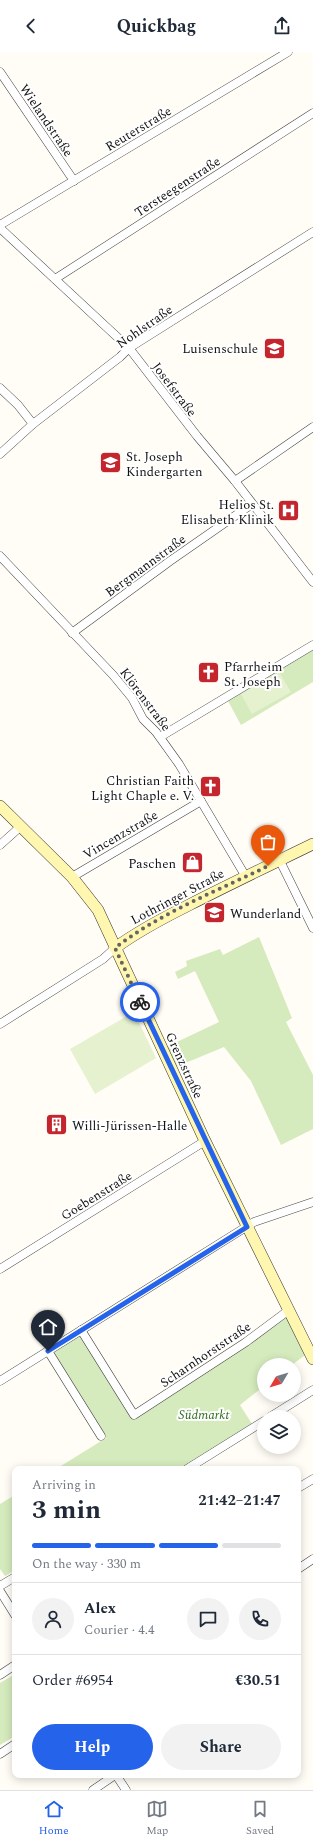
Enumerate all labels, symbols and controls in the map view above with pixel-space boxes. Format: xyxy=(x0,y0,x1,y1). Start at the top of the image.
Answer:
text: Quickbag xyxy=(117,13,196,40)
icon: back xyxy=(20,15,42,37)
icon: share xyxy=(271,15,293,37)
street label: Wielandstraße xyxy=(14,80,78,161)
street label: Reuterstraße xyxy=(102,101,175,157)
street label: Tersteegenstraße xyxy=(131,151,225,222)
street label: Nohlstraße xyxy=(112,300,177,354)
school or university icon: Luisenschule xyxy=(261,335,287,361)
place label: Luisenschule xyxy=(182,339,258,359)
street label: Josefstraße xyxy=(147,358,202,421)
place label: St. Joseph Kindergarten xyxy=(126,447,203,482)
school or university icon: St. Joseph Kindergarten xyxy=(98,450,124,476)
place label: Helios St. Elisabeth Klinik xyxy=(181,495,274,530)
hospital icon: Helios St. Elisabeth Klinik xyxy=(276,498,302,524)
street label: Bergmannstraße xyxy=(101,530,190,602)
place label: Pfarrheim St. Joseph xyxy=(224,657,282,692)
church icon: Pfarrheim St. Joseph xyxy=(195,660,221,686)
street label: Klörenstraße xyxy=(115,664,176,736)
place label: Christian Faith Light Chaple e. V. xyxy=(91,771,194,806)
church icon: Christian Faith Light Chaple e. V. xyxy=(197,774,223,800)
street label: Vincenzstraße xyxy=(79,805,162,864)
pin xyxy=(251,825,285,866)
icon: bag xyxy=(257,831,279,853)
shop icon: Paschen xyxy=(179,850,205,876)
place label: Paschen xyxy=(128,854,176,874)
street label: Lothringer Straße xyxy=(127,864,228,930)
school or university icon: Wunderland xyxy=(202,900,228,926)
place label: Wunderland xyxy=(230,904,301,924)
courier xyxy=(120,982,160,1022)
icon: bike xyxy=(129,991,151,1013)
street label: Grenzstraße xyxy=(160,1029,208,1102)
building icon: Willi-Jürissen-Halle xyxy=(43,1112,69,1138)
place label: Willi-Jürissen-Halle xyxy=(72,1116,187,1136)
street label: Goebenstraße xyxy=(57,1166,136,1226)
pin xyxy=(31,1310,65,1351)
icon: home xyxy=(37,1316,59,1338)
street label: Scharnhorststraße xyxy=(156,1317,255,1393)
north arrow xyxy=(257,1358,301,1402)
map controls xyxy=(257,1358,301,1454)
park label: Südmarkt xyxy=(179,1405,230,1425)
button: layers xyxy=(257,1410,301,1454)
text: Arriving in xyxy=(32,1475,96,1495)
text: 21:42–21:47 xyxy=(198,1489,281,1512)
text: 3 min xyxy=(32,1490,101,1530)
text: On the way · 330 m xyxy=(32,1554,141,1574)
text: Alex xyxy=(84,1597,116,1620)
button: person xyxy=(32,1598,74,1640)
button: chat xyxy=(187,1598,229,1640)
button: phone xyxy=(239,1598,281,1640)
text: Courier · 4.4 xyxy=(84,1620,154,1640)
text: Order #6954 xyxy=(32,1669,113,1692)
text: €30.51 xyxy=(235,1669,281,1692)
button: Help xyxy=(32,1724,153,1770)
button: Share xyxy=(161,1724,281,1770)
tab: Home xyxy=(39,1798,68,1839)
tab: Map xyxy=(146,1798,168,1839)
tab: Saved xyxy=(246,1798,274,1839)

